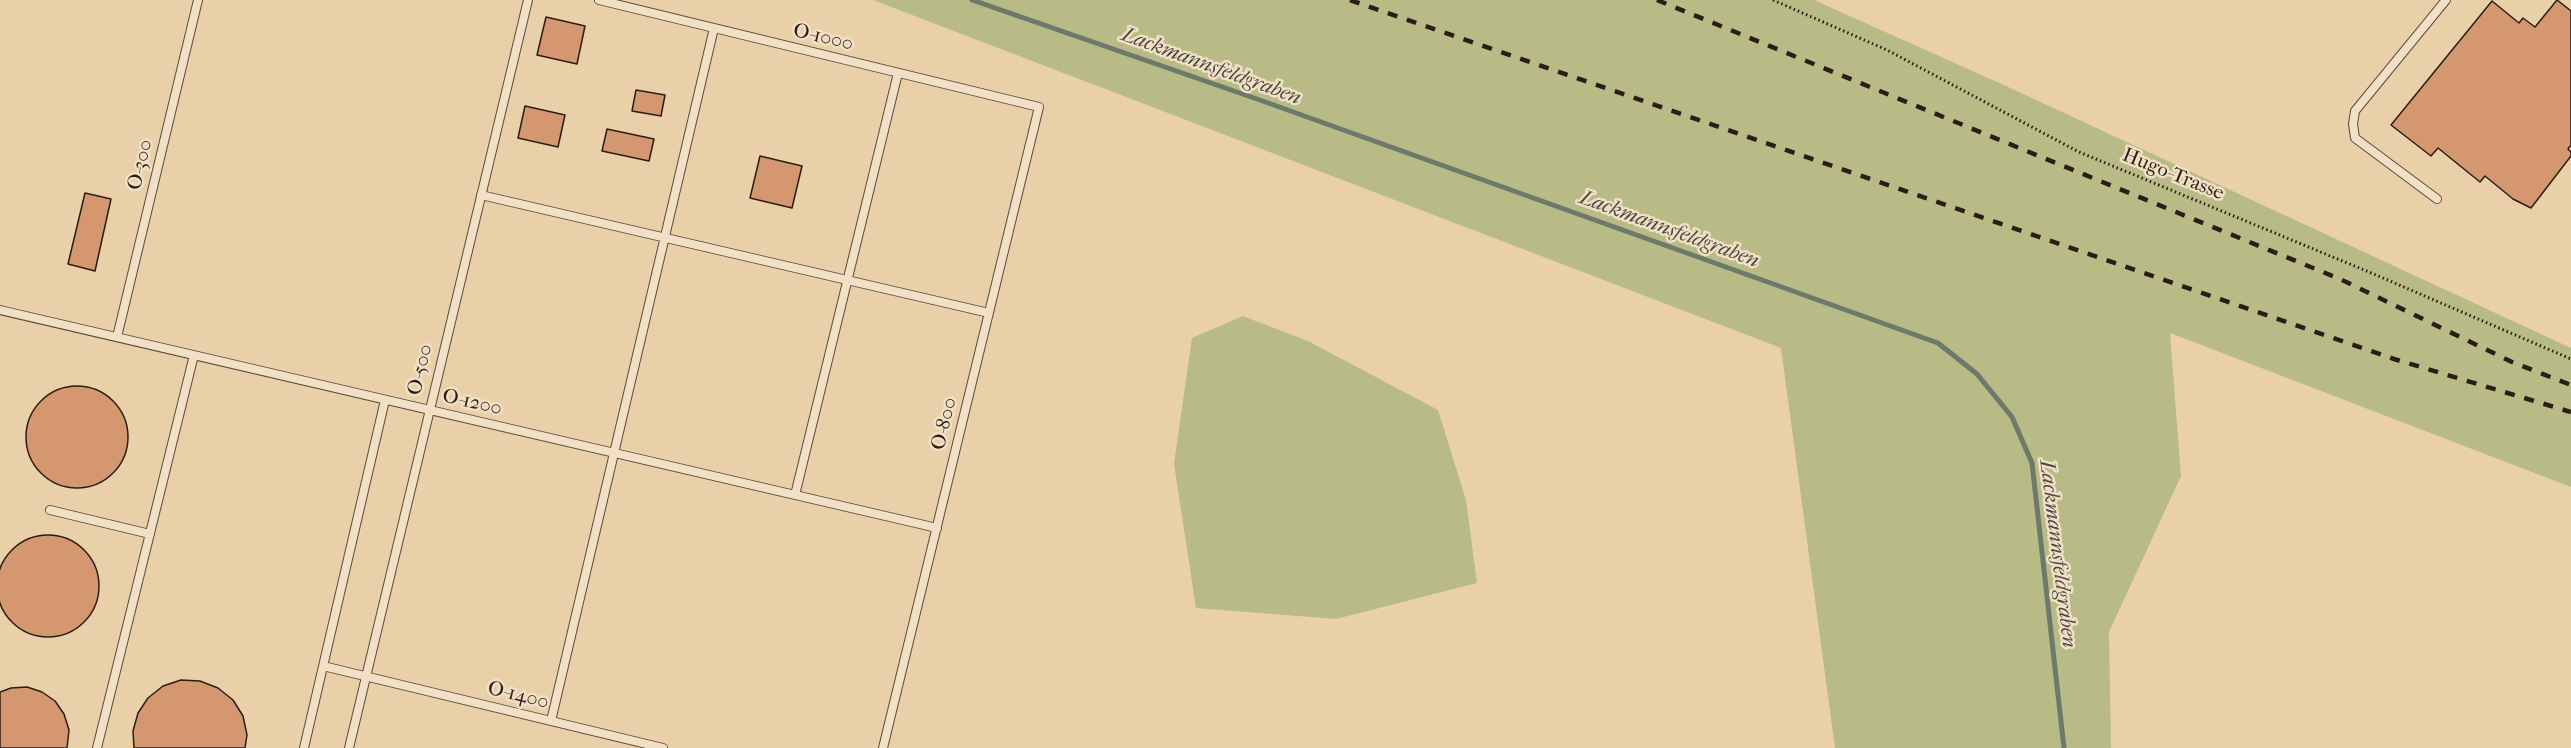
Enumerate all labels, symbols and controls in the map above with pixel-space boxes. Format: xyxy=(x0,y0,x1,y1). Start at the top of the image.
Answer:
street label: O-1000 xyxy=(790,19,856,57)
water label: Lackmannsfeldgraben xyxy=(1118,23,1304,111)
street label: O-300 xyxy=(123,137,159,193)
street label: Hugo-Trasse xyxy=(2119,144,2227,206)
water label: Lackmannsfeldgraben xyxy=(1576,186,1762,274)
street label: O-500 xyxy=(403,342,439,398)
street label: O-1200 xyxy=(440,385,504,421)
street label: O-800 xyxy=(927,395,963,453)
water label: Lackmannsfeldgraben xyxy=(2033,459,2081,649)
street label: O-1400 xyxy=(485,677,551,715)

